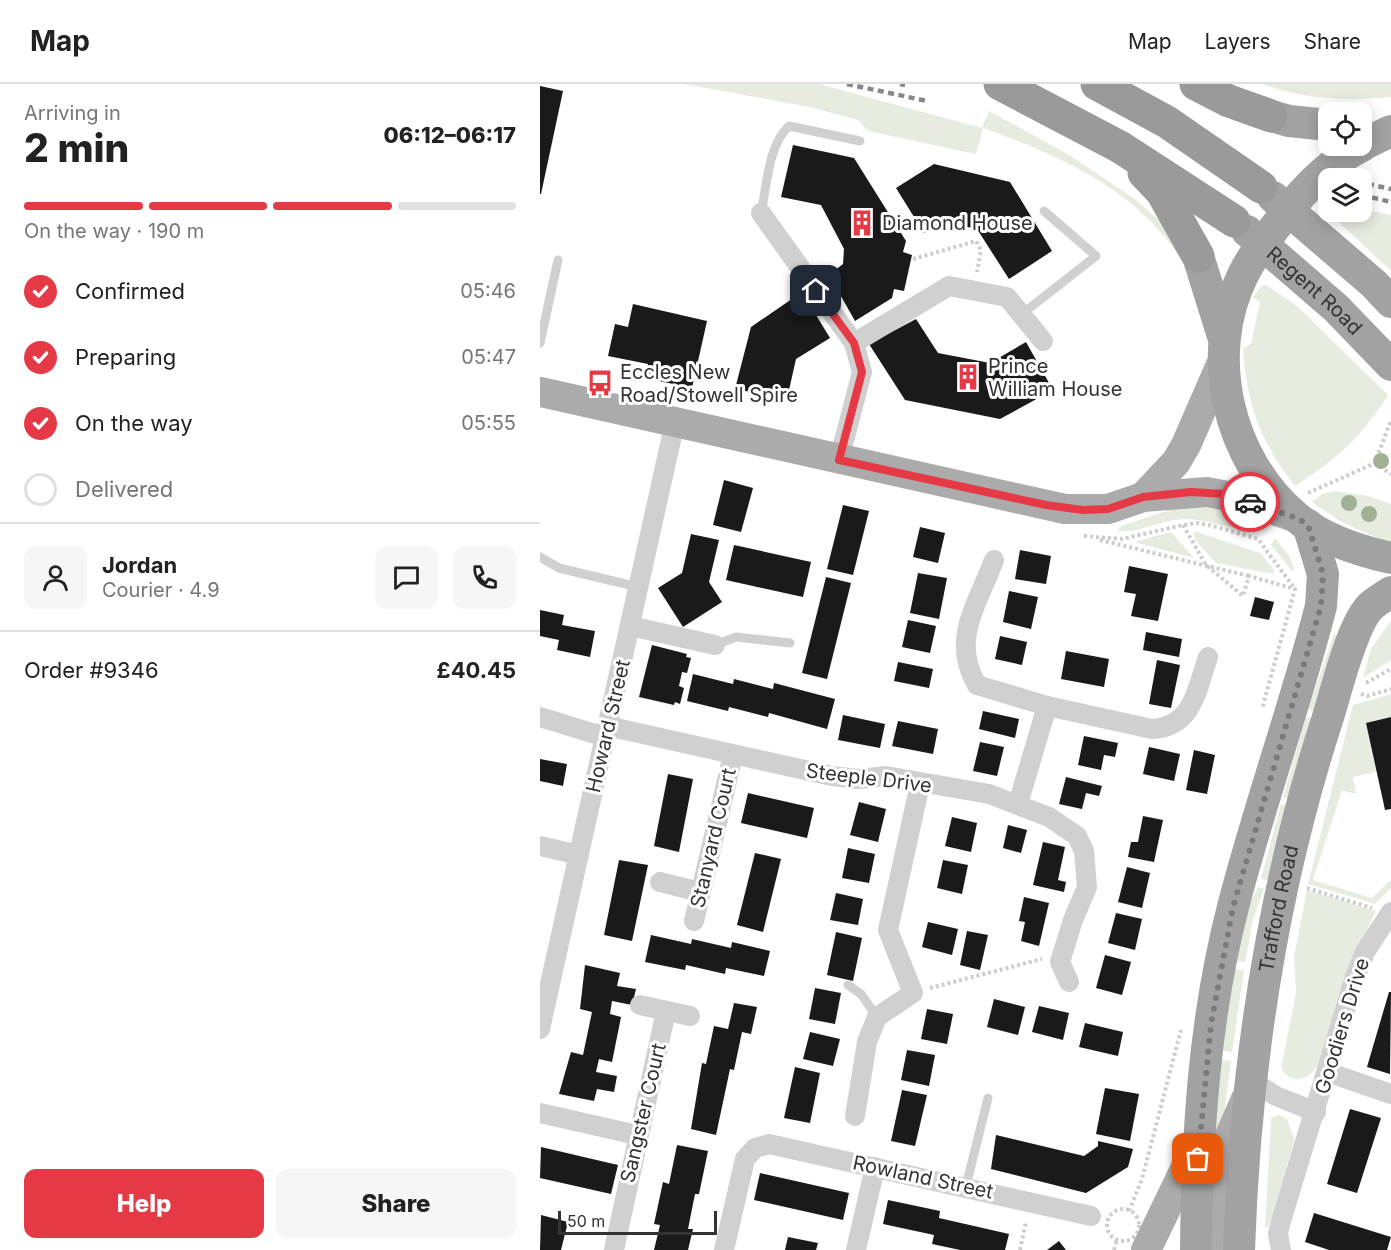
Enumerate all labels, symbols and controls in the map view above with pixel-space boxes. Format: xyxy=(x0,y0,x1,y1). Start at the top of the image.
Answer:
text: Map xyxy=(30,24,90,58)
text: Map xyxy=(1128,29,1172,54)
text: Layers xyxy=(1205,29,1271,54)
text: Share xyxy=(1304,29,1361,54)
text: Arriving in xyxy=(24,101,121,125)
map controls xyxy=(1318,102,1372,222)
button: locate xyxy=(1318,102,1372,156)
text: 06:12–06:17 xyxy=(384,122,516,148)
text: 2 min xyxy=(24,124,129,171)
button: layers xyxy=(1318,168,1372,222)
building icon: Diamond House xyxy=(847,208,877,238)
place label: Diamond House xyxy=(882,211,1033,235)
text: On the way · 190 m xyxy=(24,219,204,243)
street label: Regent Road xyxy=(1262,241,1367,340)
pin xyxy=(790,265,841,316)
icon: home xyxy=(799,274,832,307)
icon: check xyxy=(24,275,57,308)
text: Confirmed xyxy=(75,278,185,304)
text: 05:46 xyxy=(460,279,516,303)
icon: check xyxy=(24,341,57,374)
text: Preparing xyxy=(75,344,176,370)
text: 05:47 xyxy=(461,345,516,369)
place label: Prince William House xyxy=(988,354,1122,401)
place label: Eccles New Road/Stowell Spire xyxy=(620,360,798,407)
building icon: Prince William House xyxy=(953,362,983,392)
bus stop icon: Eccles New Road/Stowell Spire xyxy=(585,368,615,398)
icon: check xyxy=(24,407,57,440)
text: On the way xyxy=(75,410,193,436)
text: 05:55 xyxy=(461,411,516,435)
courier xyxy=(1220,472,1280,532)
text: Delivered xyxy=(75,476,173,502)
icon: car xyxy=(1234,486,1267,519)
button: person xyxy=(24,546,87,609)
button: chat xyxy=(375,546,438,609)
button: phone xyxy=(453,546,516,609)
text: Jordan xyxy=(102,552,177,578)
text: Courier · 4.9 xyxy=(102,578,220,602)
text: Order #9346 xyxy=(24,657,159,683)
text: £40.45 xyxy=(437,657,516,683)
street label: Howard Street xyxy=(581,657,635,795)
street label: Steeple Drive xyxy=(805,758,933,798)
street label: Stanyard Court xyxy=(685,765,741,910)
street label: Trafford Road xyxy=(1254,843,1303,974)
street label: Goodiers Drive xyxy=(1310,955,1374,1097)
street label: Sangster Court xyxy=(615,1040,671,1185)
pin xyxy=(1172,1133,1223,1184)
icon: bag xyxy=(1181,1142,1214,1175)
street label: Rowland Street xyxy=(851,1150,996,1204)
button: Help xyxy=(24,1169,264,1238)
button: Share xyxy=(276,1169,516,1238)
scale bar xyxy=(558,1208,717,1236)
text: 50 m xyxy=(567,1211,605,1231)

